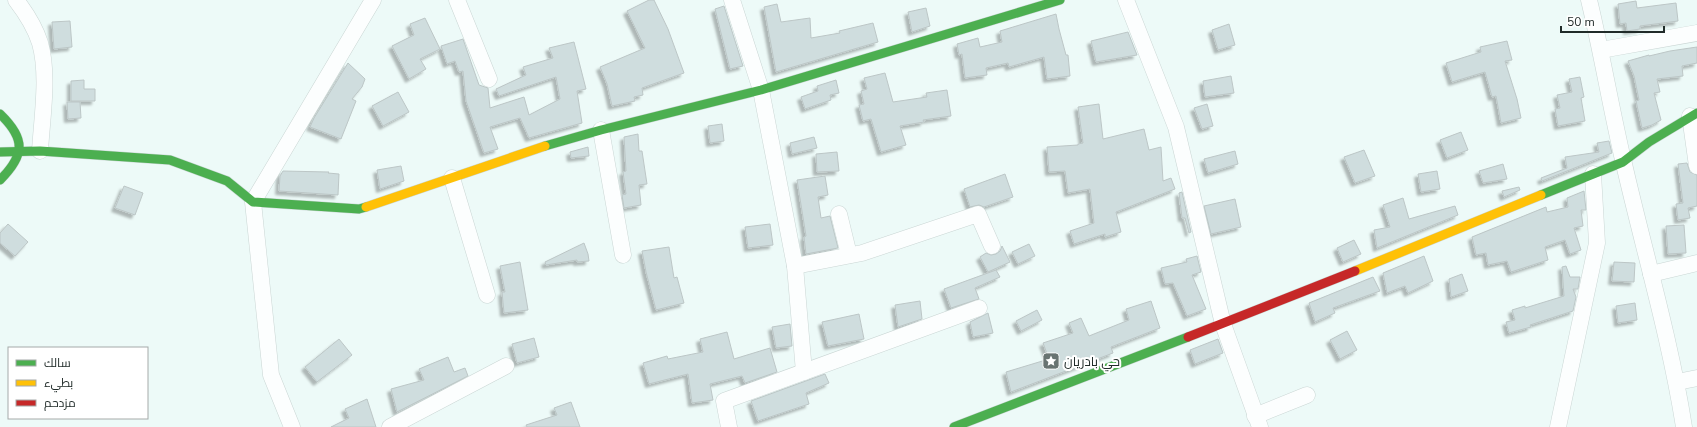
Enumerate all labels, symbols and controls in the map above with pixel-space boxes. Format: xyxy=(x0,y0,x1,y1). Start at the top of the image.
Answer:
scale bar xyxy=(1561,8,1664,34)
text: 50 m xyxy=(1567,14,1595,30)
legend xyxy=(8,347,148,419)
place icon: حي بادريان xyxy=(1041,351,1061,371)
place label: حي بادريان xyxy=(1064,353,1120,372)
text: سالك xyxy=(44,355,71,371)
text: بطيء xyxy=(44,375,73,393)
text: مزدحم xyxy=(44,395,76,411)

